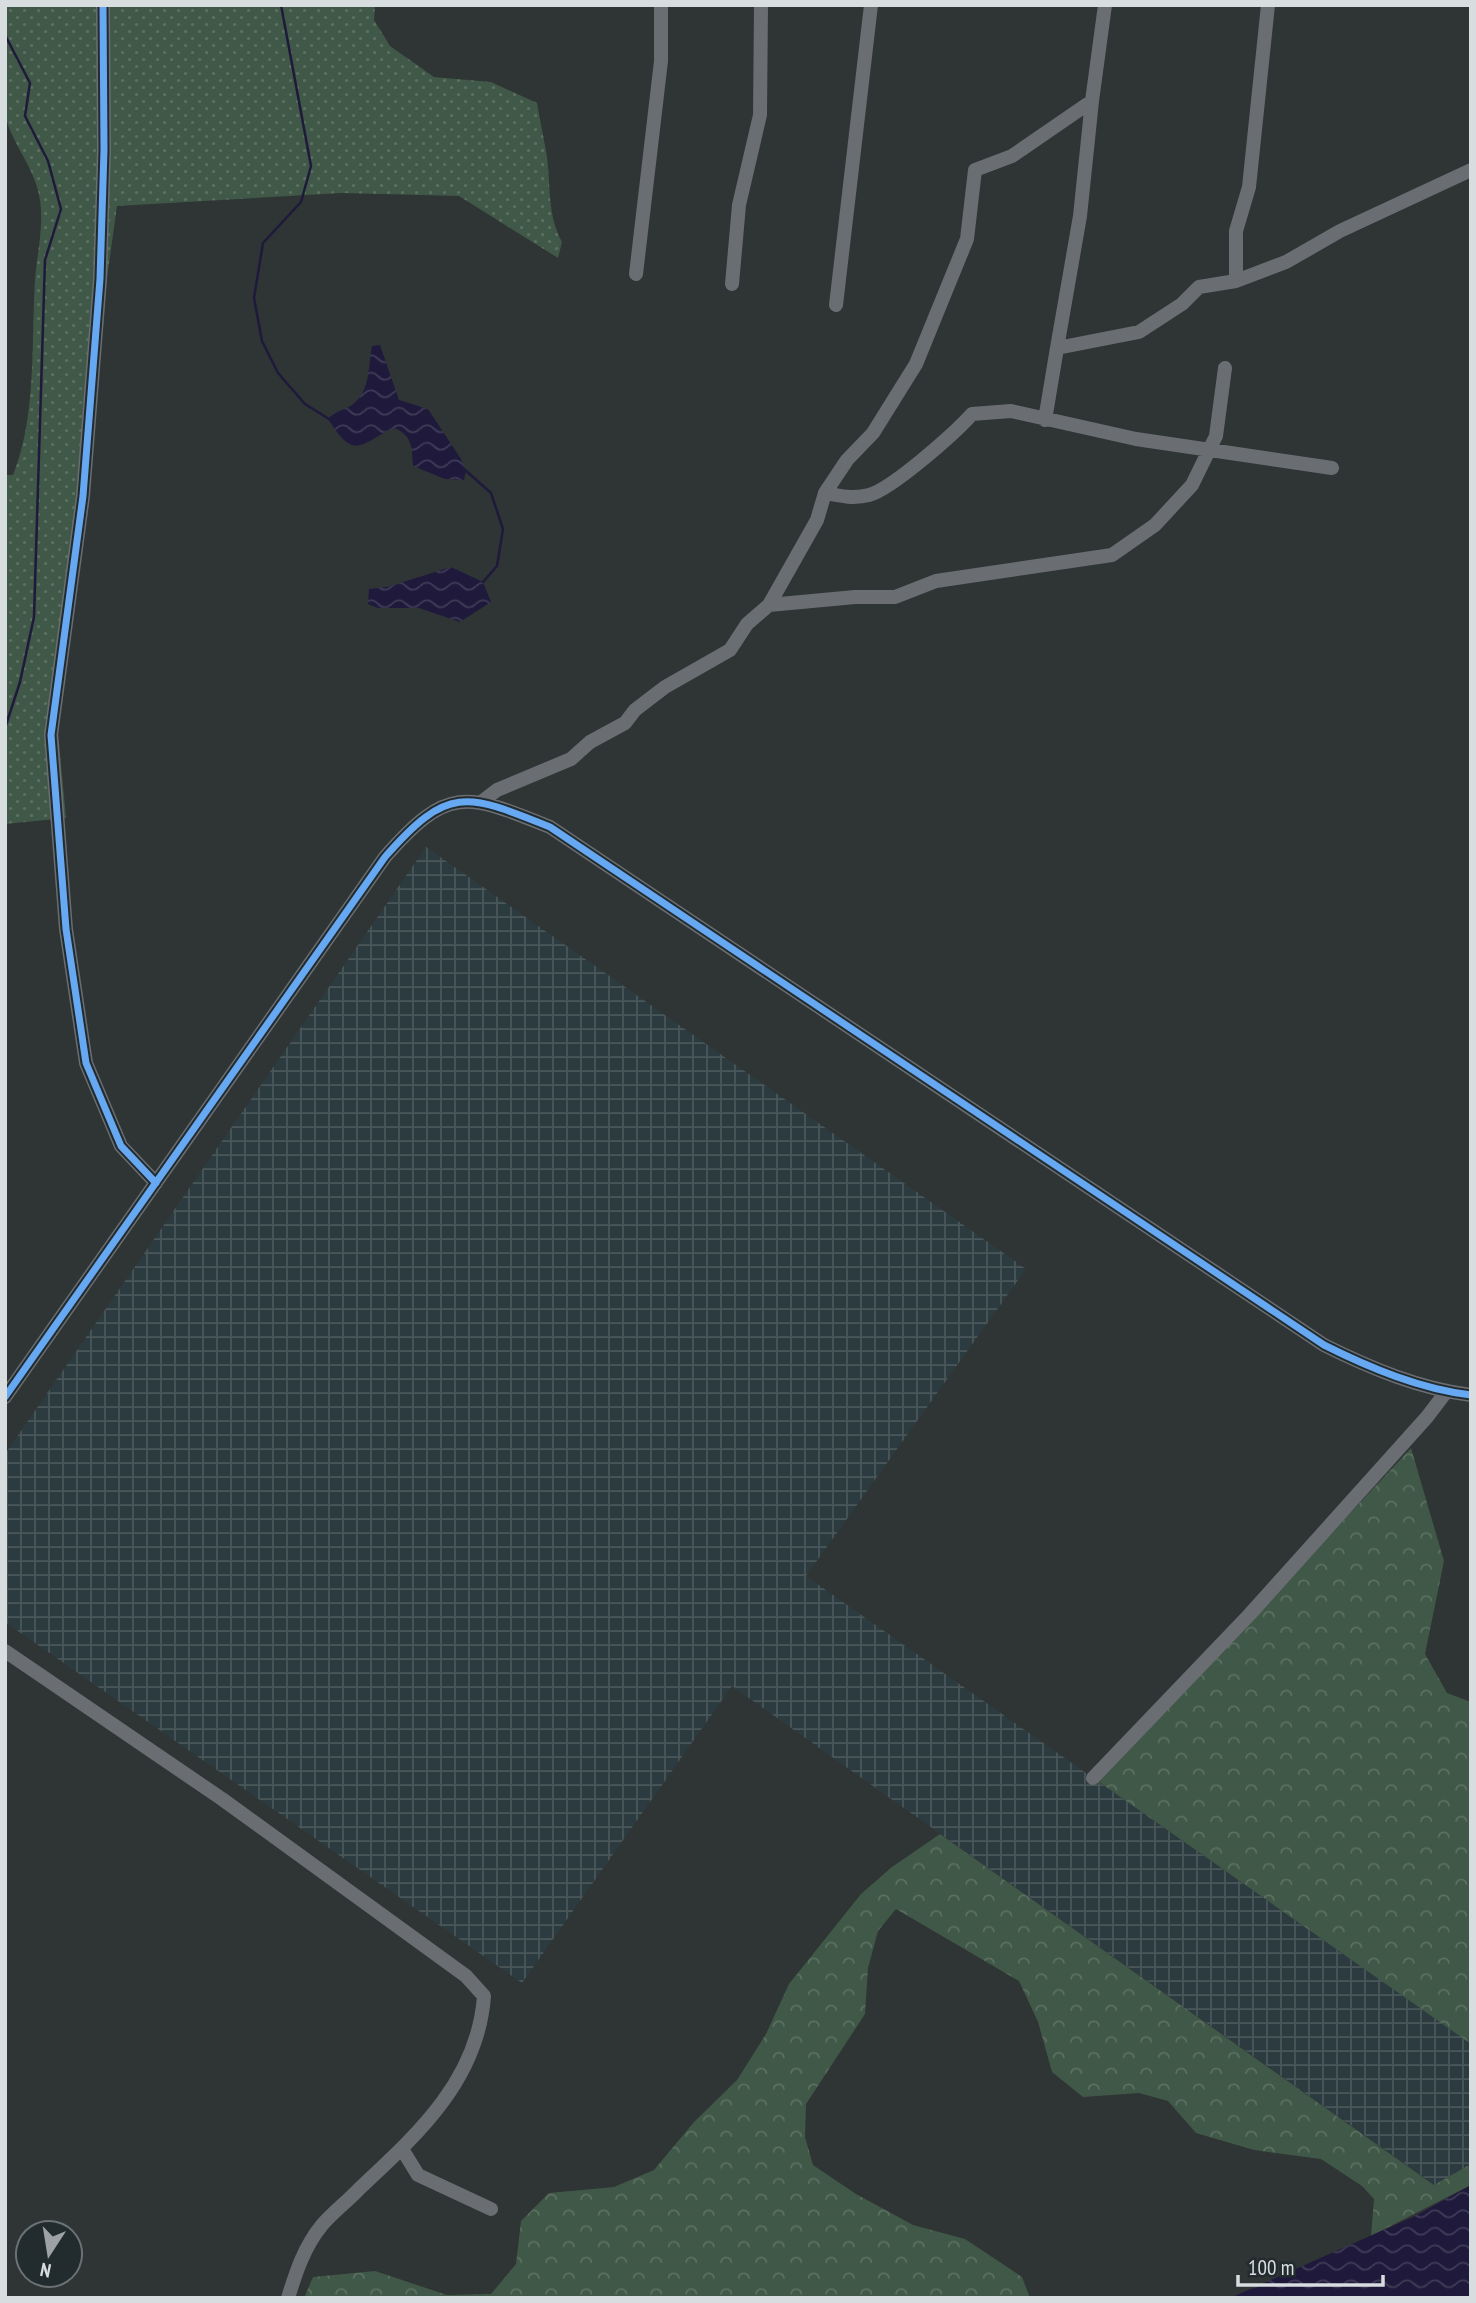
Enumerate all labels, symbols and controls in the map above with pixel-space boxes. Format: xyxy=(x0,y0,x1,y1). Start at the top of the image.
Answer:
north arrow xyxy=(14,2219,84,2289)
scale bar xyxy=(1238,2244,1383,2288)
text: 100 m xyxy=(1248,2254,1294,2281)
text: N xyxy=(38,2258,53,2283)

